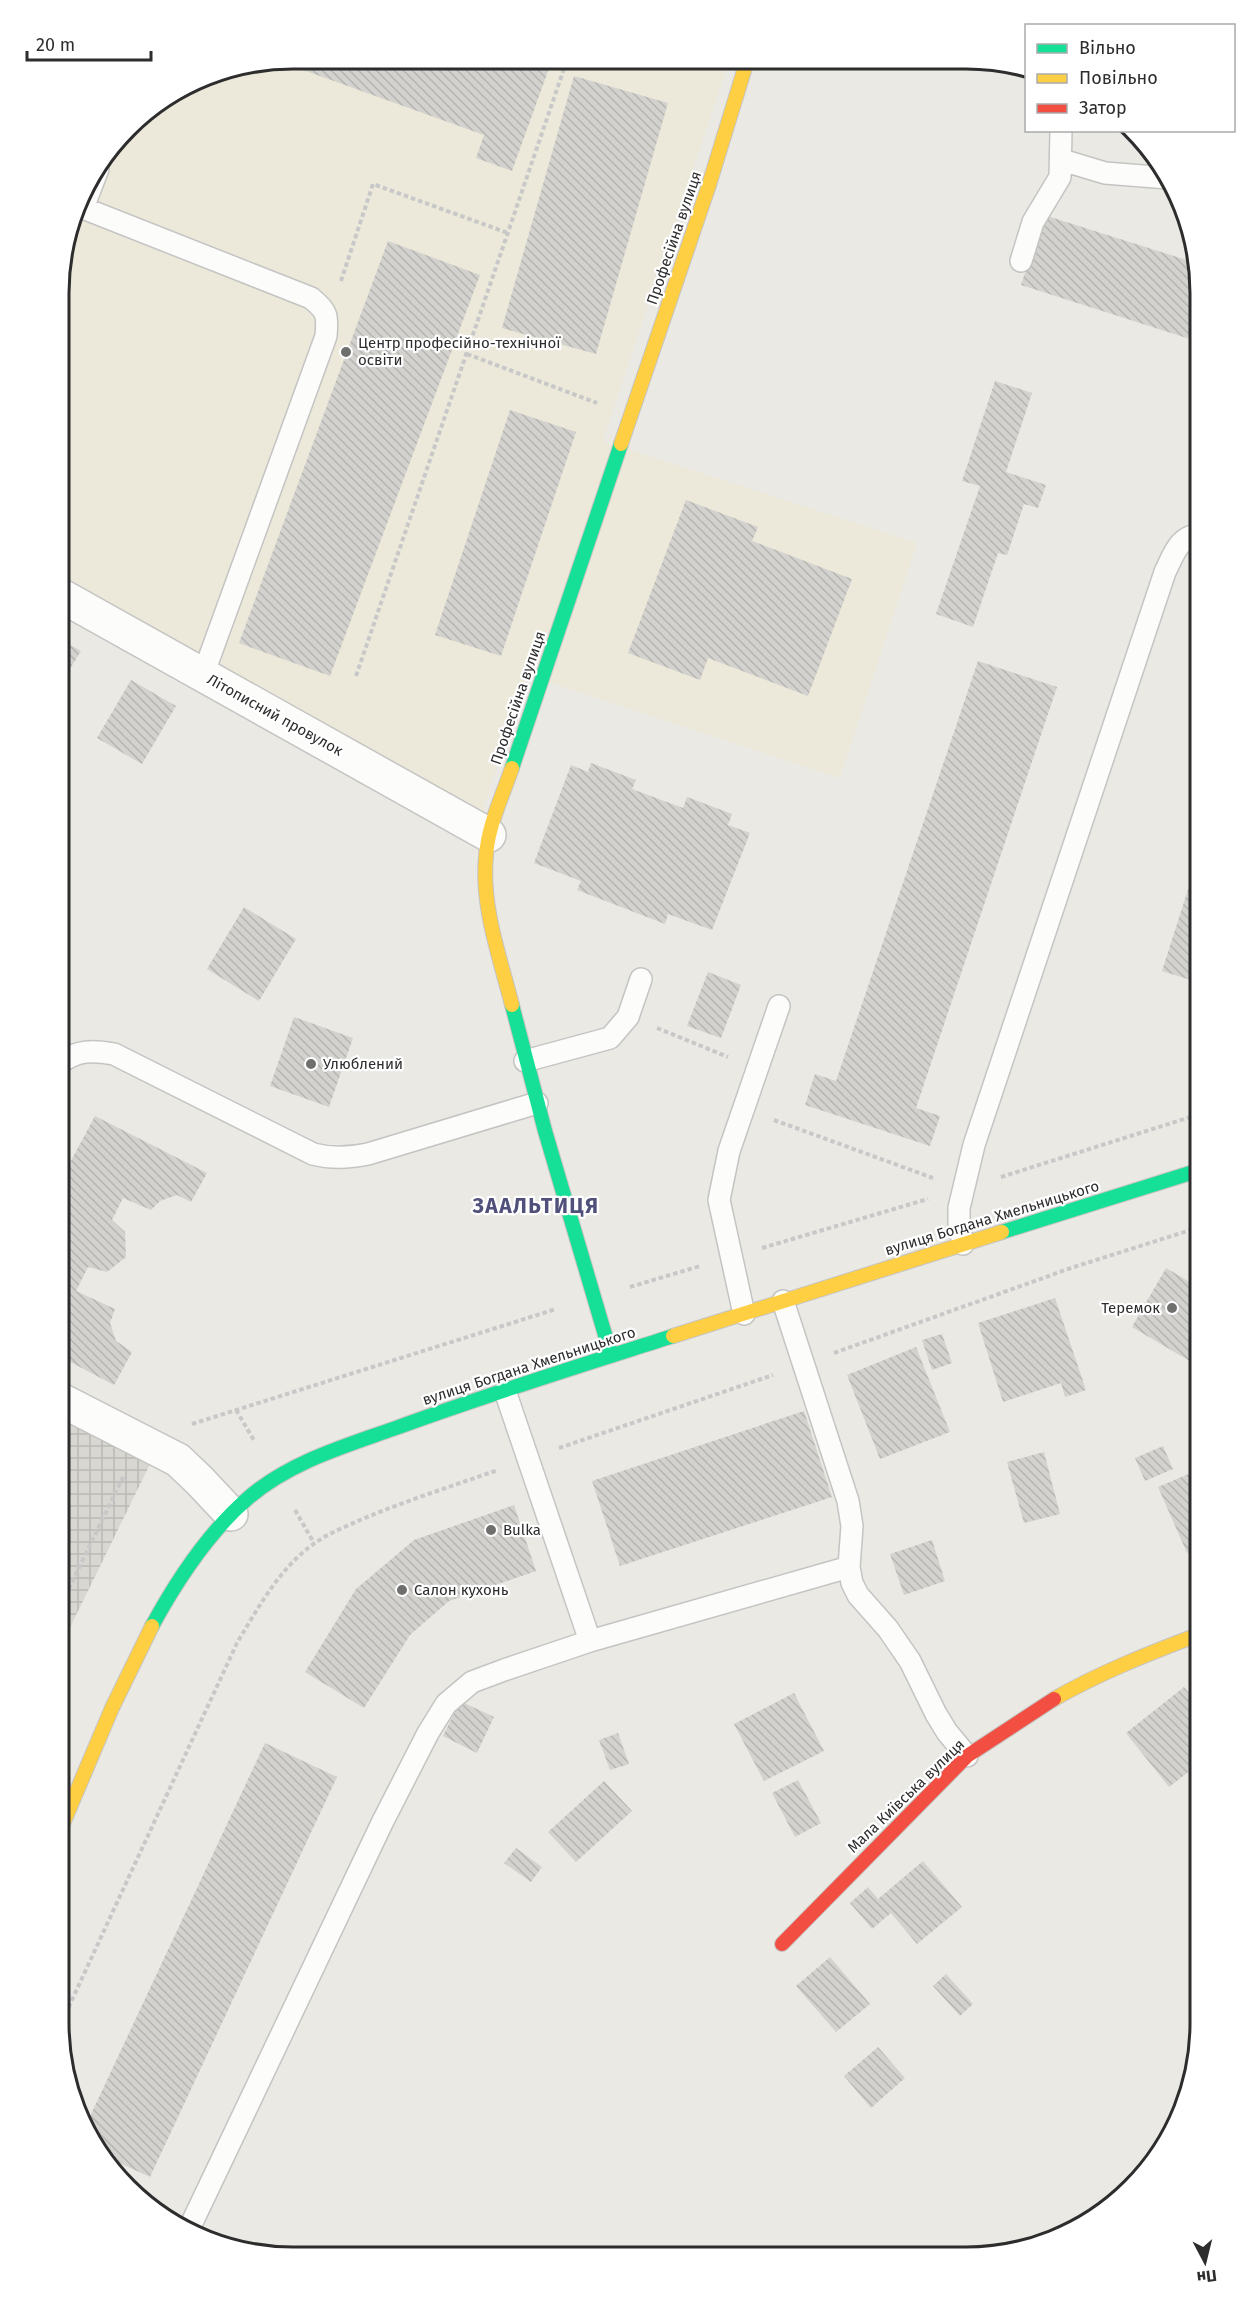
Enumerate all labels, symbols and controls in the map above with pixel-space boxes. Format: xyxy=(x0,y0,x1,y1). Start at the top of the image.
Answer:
scale bar xyxy=(27,24,152,62)
legend xyxy=(1025,24,1235,132)
text: 20 m xyxy=(36,34,75,56)
text: Вільно xyxy=(1079,37,1136,59)
text: Повільно xyxy=(1079,67,1158,89)
text: Затор xyxy=(1079,97,1127,119)
street label: Професійна вулиця xyxy=(643,169,705,307)
place label: Центр професійно-технічної освіти xyxy=(358,334,561,369)
marker: Центр професійно-технічної освіти xyxy=(339,345,353,359)
street label: Професійна вулиця xyxy=(487,629,549,767)
street label: Літописний провулок xyxy=(204,670,346,760)
place label: Улюблений xyxy=(323,1055,403,1073)
marker: Улюблений xyxy=(304,1057,318,1071)
street label: вулиця Богдана Хмельницького xyxy=(883,1177,1101,1259)
district label: ЗААЛЬТИЦЯ xyxy=(472,1193,599,1219)
place label: Теремок xyxy=(1101,1299,1160,1317)
marker: Теремок xyxy=(1165,1301,1179,1315)
street label: вулиця Богдана Хмельницького xyxy=(420,1323,638,1409)
place label: Bulka xyxy=(503,1521,541,1539)
marker: Bulka xyxy=(484,1523,498,1537)
place label: Салон кухонь xyxy=(414,1581,509,1599)
marker: Салон кухонь xyxy=(395,1583,409,1597)
street label: Мала Київська вулиця xyxy=(844,1735,968,1857)
north arrow xyxy=(1175,2232,1235,2292)
text: Пн xyxy=(1196,2266,1218,2287)

